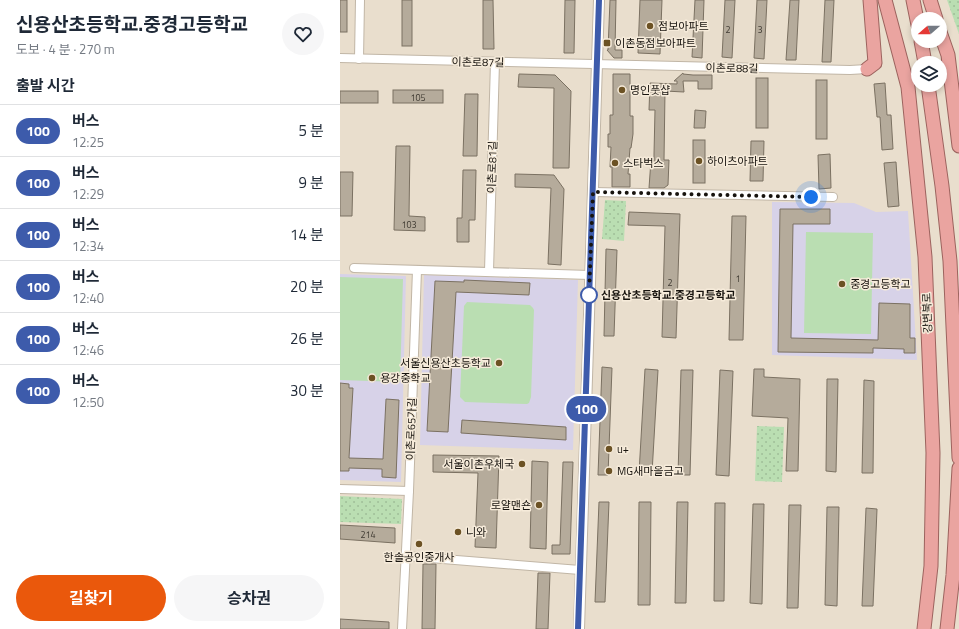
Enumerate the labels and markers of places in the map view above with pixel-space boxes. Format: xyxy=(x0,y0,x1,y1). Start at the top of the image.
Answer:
place label: 점보아파트 xyxy=(658,18,709,34)
marker: 점보아파트 xyxy=(645,21,655,31)
place label: 이촌동점보아파트 xyxy=(615,35,696,51)
marker: 이촌동점보아파트 xyxy=(602,38,612,48)
place label: 명인풋샵 xyxy=(630,82,670,98)
marker: 명인풋샵 xyxy=(617,85,627,95)
place label: 하이츠아파트 xyxy=(707,153,768,169)
place label: 스타벅스 xyxy=(623,155,663,171)
marker: 하이츠아파트 xyxy=(694,156,704,166)
marker: 스타벅스 xyxy=(610,158,620,168)
place label: 중경고등학고 xyxy=(850,276,911,292)
marker: 중경고등학고 xyxy=(837,279,847,289)
marker: 신용산초등학교.중경고등학교 xyxy=(580,286,598,304)
place label: 신용산초등학교.중경고등학교 xyxy=(601,287,735,303)
place label: 서울신용산초등학교 xyxy=(400,355,491,371)
marker: 서울신용산초등학교 xyxy=(494,358,504,368)
place label: 용강중학교 xyxy=(380,370,431,386)
marker: 용강중학교 xyxy=(367,373,377,383)
place label: u+ xyxy=(617,441,629,457)
marker: u+ xyxy=(604,444,614,454)
place label: 서울이촌우체국 xyxy=(443,456,514,472)
marker: 서울이촌우체국 xyxy=(517,459,527,469)
place label: MG새마을금고 xyxy=(617,463,684,479)
marker: MG새마을금고 xyxy=(604,466,614,476)
place label: 로얄맨숀 xyxy=(491,497,531,513)
marker: 로얄맨숀 xyxy=(534,500,544,510)
place label: 니와 xyxy=(466,524,486,540)
marker: 니와 xyxy=(453,527,463,537)
marker: 한솔공인중개사 xyxy=(414,539,424,549)
place label: 한솔공인중개사 xyxy=(384,549,454,565)

